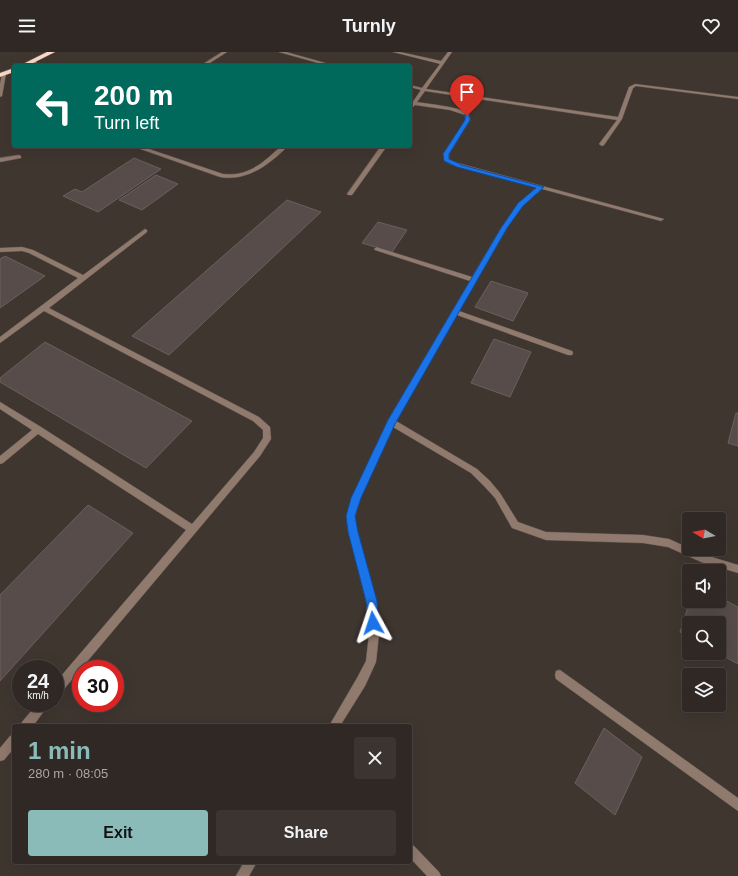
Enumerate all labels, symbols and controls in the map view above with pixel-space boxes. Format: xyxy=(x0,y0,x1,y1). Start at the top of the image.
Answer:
icon: menu xyxy=(16,15,38,37)
icon: heart xyxy=(700,15,722,37)
text: Turnly xyxy=(342,16,396,36)
pin xyxy=(450,75,484,116)
icon: left xyxy=(28,80,80,132)
text: 200 m xyxy=(94,80,173,111)
icon: arrive xyxy=(456,81,478,103)
text: Turn left xyxy=(94,113,159,133)
north arrow xyxy=(682,512,726,556)
map controls xyxy=(682,512,726,712)
button: sound xyxy=(682,564,726,608)
position arrow xyxy=(352,602,394,644)
button: search xyxy=(682,616,726,660)
speed limit sign: 30 xyxy=(72,660,124,712)
button: layers xyxy=(682,668,726,712)
text: 24 xyxy=(27,670,49,692)
text: km/h xyxy=(27,690,49,701)
text: 1 min xyxy=(28,737,91,764)
button: close xyxy=(354,737,396,779)
text: 280 m · 08:05 xyxy=(28,766,108,781)
button: Exit xyxy=(28,810,208,856)
button: Share xyxy=(216,810,396,856)

